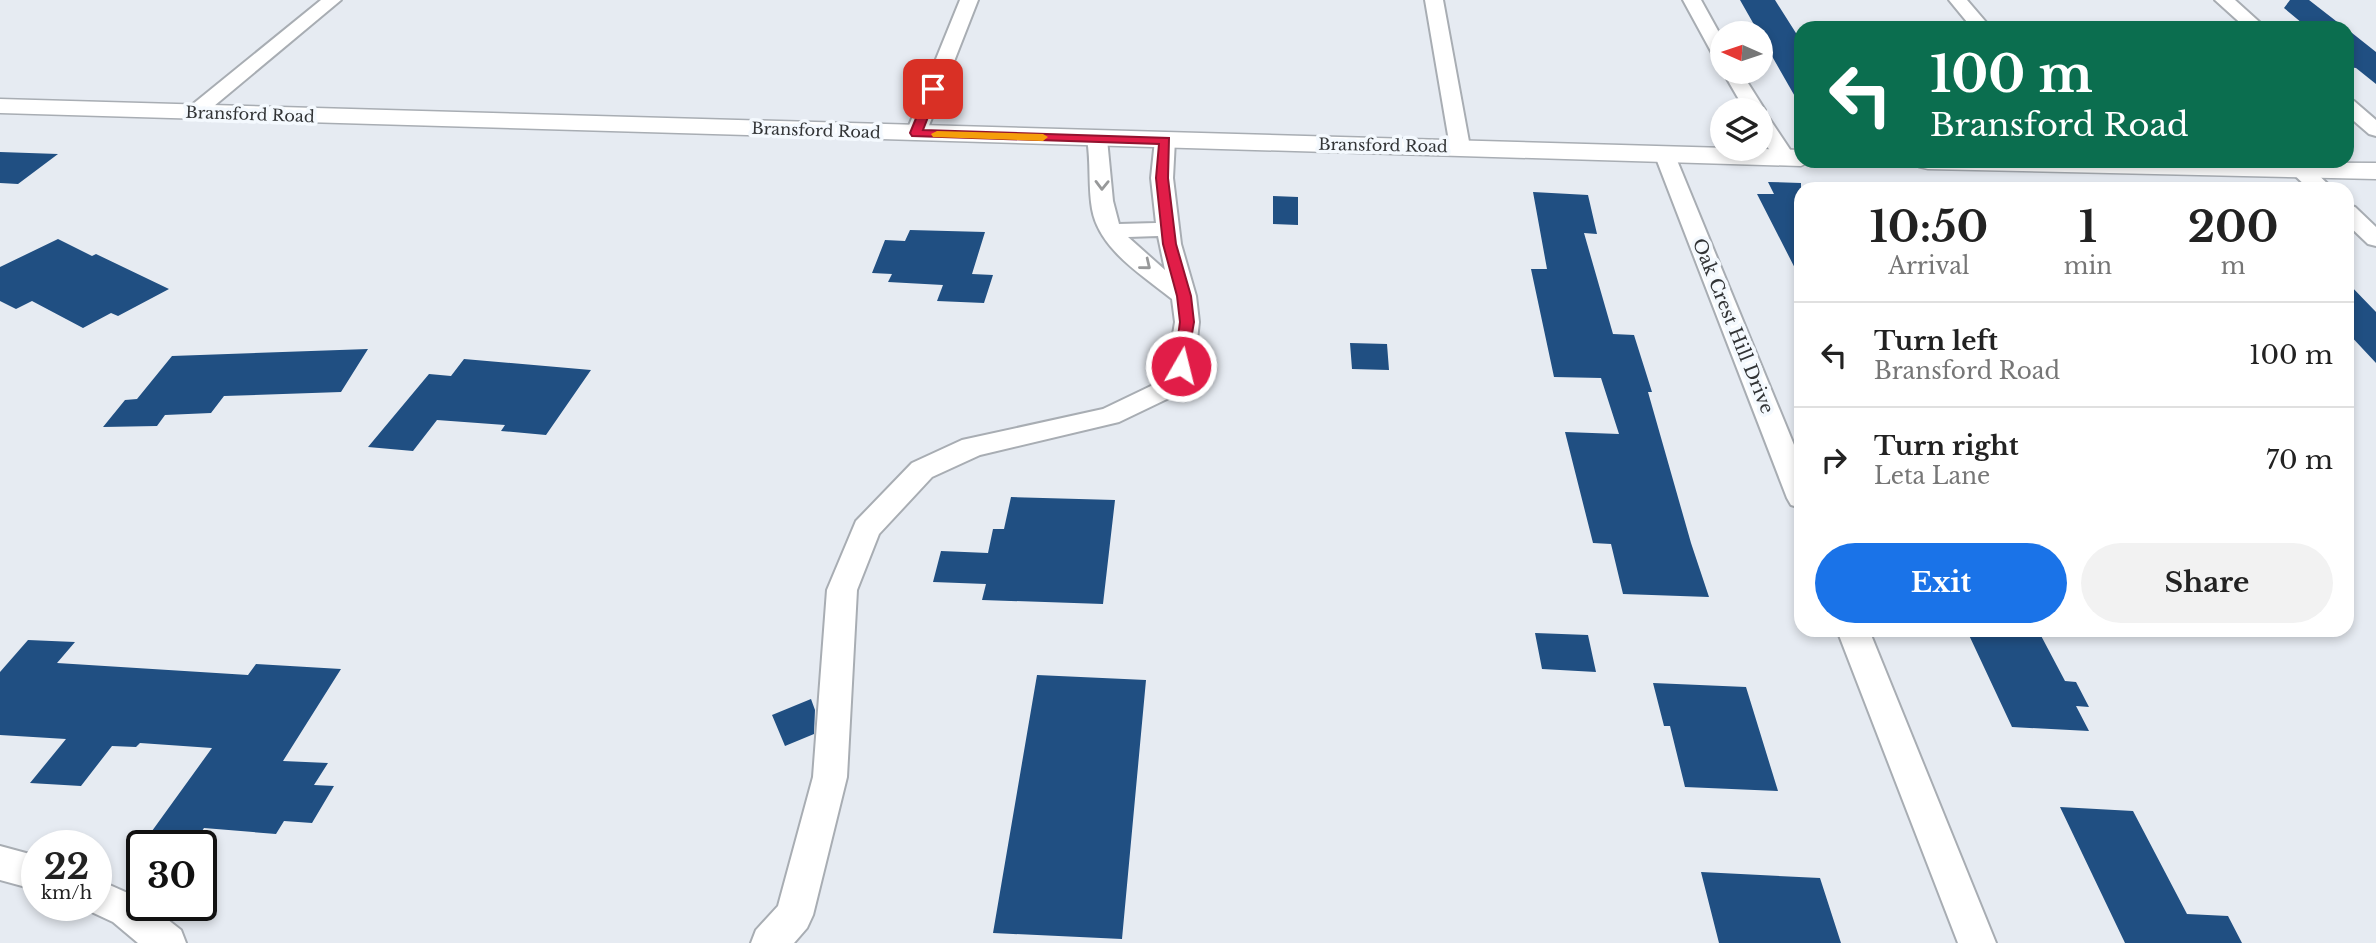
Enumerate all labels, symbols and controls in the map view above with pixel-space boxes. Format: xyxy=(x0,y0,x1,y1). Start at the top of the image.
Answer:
north arrow xyxy=(1710,21,1773,84)
map controls xyxy=(1710,21,1773,161)
text: 100 m xyxy=(1930,44,2093,105)
icon: left xyxy=(1815,49,1906,140)
pin xyxy=(903,59,963,119)
icon: arrive xyxy=(914,70,952,108)
button: layers xyxy=(1710,98,1773,161)
street label: Bransford Road xyxy=(185,102,315,126)
text: Bransford Road xyxy=(1930,105,2189,145)
street label: Bransford Road xyxy=(751,118,881,142)
street label: Bransford Road xyxy=(1318,134,1448,156)
one-way arrow xyxy=(1094,180,1109,191)
text: 10:50 xyxy=(1870,201,1988,253)
text: 1 xyxy=(2079,201,2097,253)
text: 200 xyxy=(2188,201,2278,253)
street label: Oak Crest Hill Drive xyxy=(1688,235,1778,417)
text: Arrival xyxy=(1888,252,1970,280)
text: min xyxy=(2064,252,2112,280)
text: m xyxy=(2221,252,2245,280)
one-way arrow xyxy=(1138,256,1150,269)
text: Turn left xyxy=(1874,325,1998,357)
position arrow xyxy=(1144,329,1218,403)
icon: left xyxy=(1815,336,1853,374)
text: 100 m xyxy=(2249,339,2333,371)
text: Bransford Road xyxy=(1874,357,2060,385)
text: Turn right xyxy=(1874,430,2019,462)
icon: right xyxy=(1815,441,1853,479)
text: 70 m xyxy=(2266,444,2333,476)
text: Leta Lane xyxy=(1874,462,1990,490)
button: Exit xyxy=(1815,543,2067,623)
button: Share xyxy=(2081,543,2333,623)
speed limit sign: 30 xyxy=(126,830,217,921)
text: 22 xyxy=(44,845,89,888)
text: km/h xyxy=(41,882,92,904)

